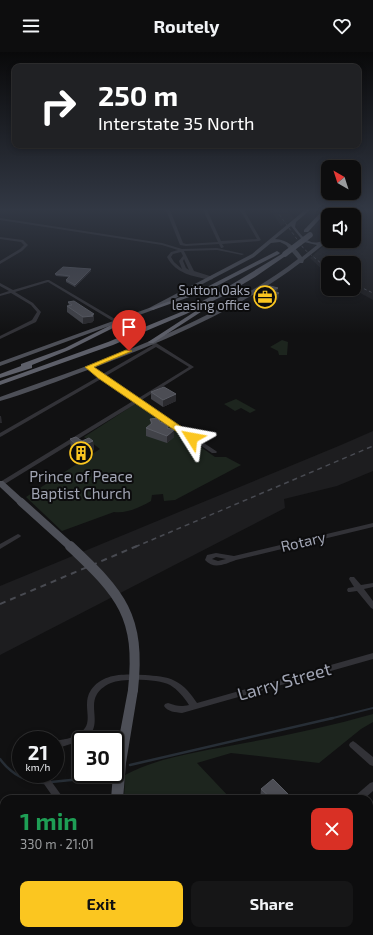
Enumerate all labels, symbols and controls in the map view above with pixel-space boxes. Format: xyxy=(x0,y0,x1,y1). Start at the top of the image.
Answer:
icon: menu xyxy=(20,15,42,37)
text: Routely xyxy=(153,15,220,37)
icon: heart xyxy=(331,15,353,37)
text: 250 m xyxy=(98,78,178,112)
icon: right xyxy=(32,80,84,132)
text: Interstate 35 North xyxy=(98,112,254,134)
north arrow xyxy=(321,160,361,200)
map controls xyxy=(321,160,361,296)
button: sound xyxy=(321,208,361,248)
button: search xyxy=(321,256,361,296)
place label: Sutton Oaks leasing office xyxy=(172,282,250,313)
office icon: Sutton Oaks leasing office xyxy=(252,284,278,310)
pin xyxy=(112,310,146,351)
icon: arrive xyxy=(118,316,140,338)
position arrow xyxy=(171,417,213,459)
building icon: Prince of Peace Baptist Church xyxy=(68,440,94,466)
place label: Prince of Peace Baptist Church xyxy=(29,467,133,502)
street label: Rotary xyxy=(279,527,327,555)
street label: Larry Street xyxy=(234,657,334,705)
speed limit sign: 30 xyxy=(72,731,124,783)
text: 21 xyxy=(28,740,48,764)
text: km/h xyxy=(26,761,50,773)
text: 1 min xyxy=(20,806,78,835)
button: close xyxy=(311,808,353,850)
text: 330 m · 21:01 xyxy=(20,836,94,852)
button: Exit xyxy=(20,881,183,927)
button: Share xyxy=(191,881,353,927)

